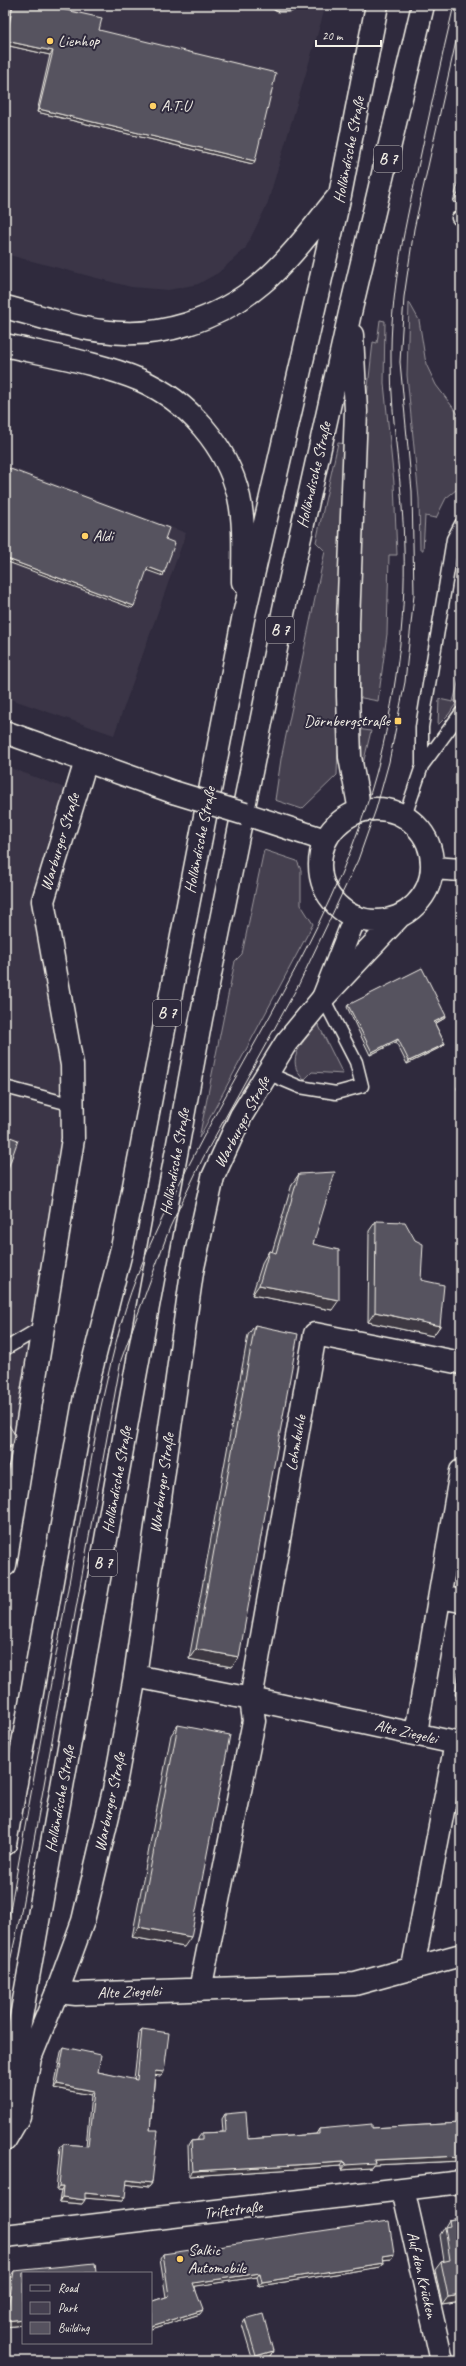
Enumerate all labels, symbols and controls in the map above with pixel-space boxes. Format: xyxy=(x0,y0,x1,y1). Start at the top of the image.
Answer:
scale bar xyxy=(316,22,381,48)
text: 20 m xyxy=(322,28,344,44)
place label: Lienhop xyxy=(58,31,100,51)
marker: Lienhop xyxy=(45,36,55,46)
street label: Holländische Straße xyxy=(329,93,369,205)
place label: A.T.U xyxy=(161,96,194,116)
marker: A.T.U xyxy=(148,101,158,111)
road number: B 7 xyxy=(374,146,402,172)
street label: Holländische Straße xyxy=(292,418,336,530)
place label: Aldi xyxy=(93,526,115,546)
marker: Aldi xyxy=(80,531,90,541)
road number: B 7 xyxy=(266,617,294,643)
place label: Dörnbergstraße xyxy=(304,711,392,731)
marker: Dörnbergstraße xyxy=(393,716,403,726)
street label: Holländische Straße xyxy=(180,783,220,895)
street label: Warburger Straße xyxy=(36,789,85,893)
road number: B 7 xyxy=(153,1000,181,1026)
street label: Warburger Straße xyxy=(210,1071,275,1171)
street label: Holländische Straße xyxy=(156,1105,195,1217)
street label: Lehmkuhle xyxy=(281,1412,311,1472)
street label: Holländische Straße xyxy=(98,1423,137,1535)
street label: Warburger Straße xyxy=(145,1430,179,1534)
road number: B 7 xyxy=(89,1550,117,1576)
street label: Alte Ziegelei xyxy=(373,1715,441,1749)
street label: Holländische Straße xyxy=(41,1742,80,1854)
street label: Warburger Straße xyxy=(90,1749,131,1853)
street label: Alte Ziegelei xyxy=(97,1981,163,2003)
street label: Triftstraße xyxy=(203,2196,265,2224)
street label: Auf den Krücken xyxy=(402,2230,442,2321)
place label: Salkic Automobile xyxy=(188,2240,248,2278)
marker: Salkic Automobile xyxy=(175,2254,185,2264)
legend xyxy=(22,2272,152,2344)
text: Road xyxy=(58,2280,80,2296)
text: Park xyxy=(58,2300,79,2316)
text: Building xyxy=(58,2320,90,2336)

